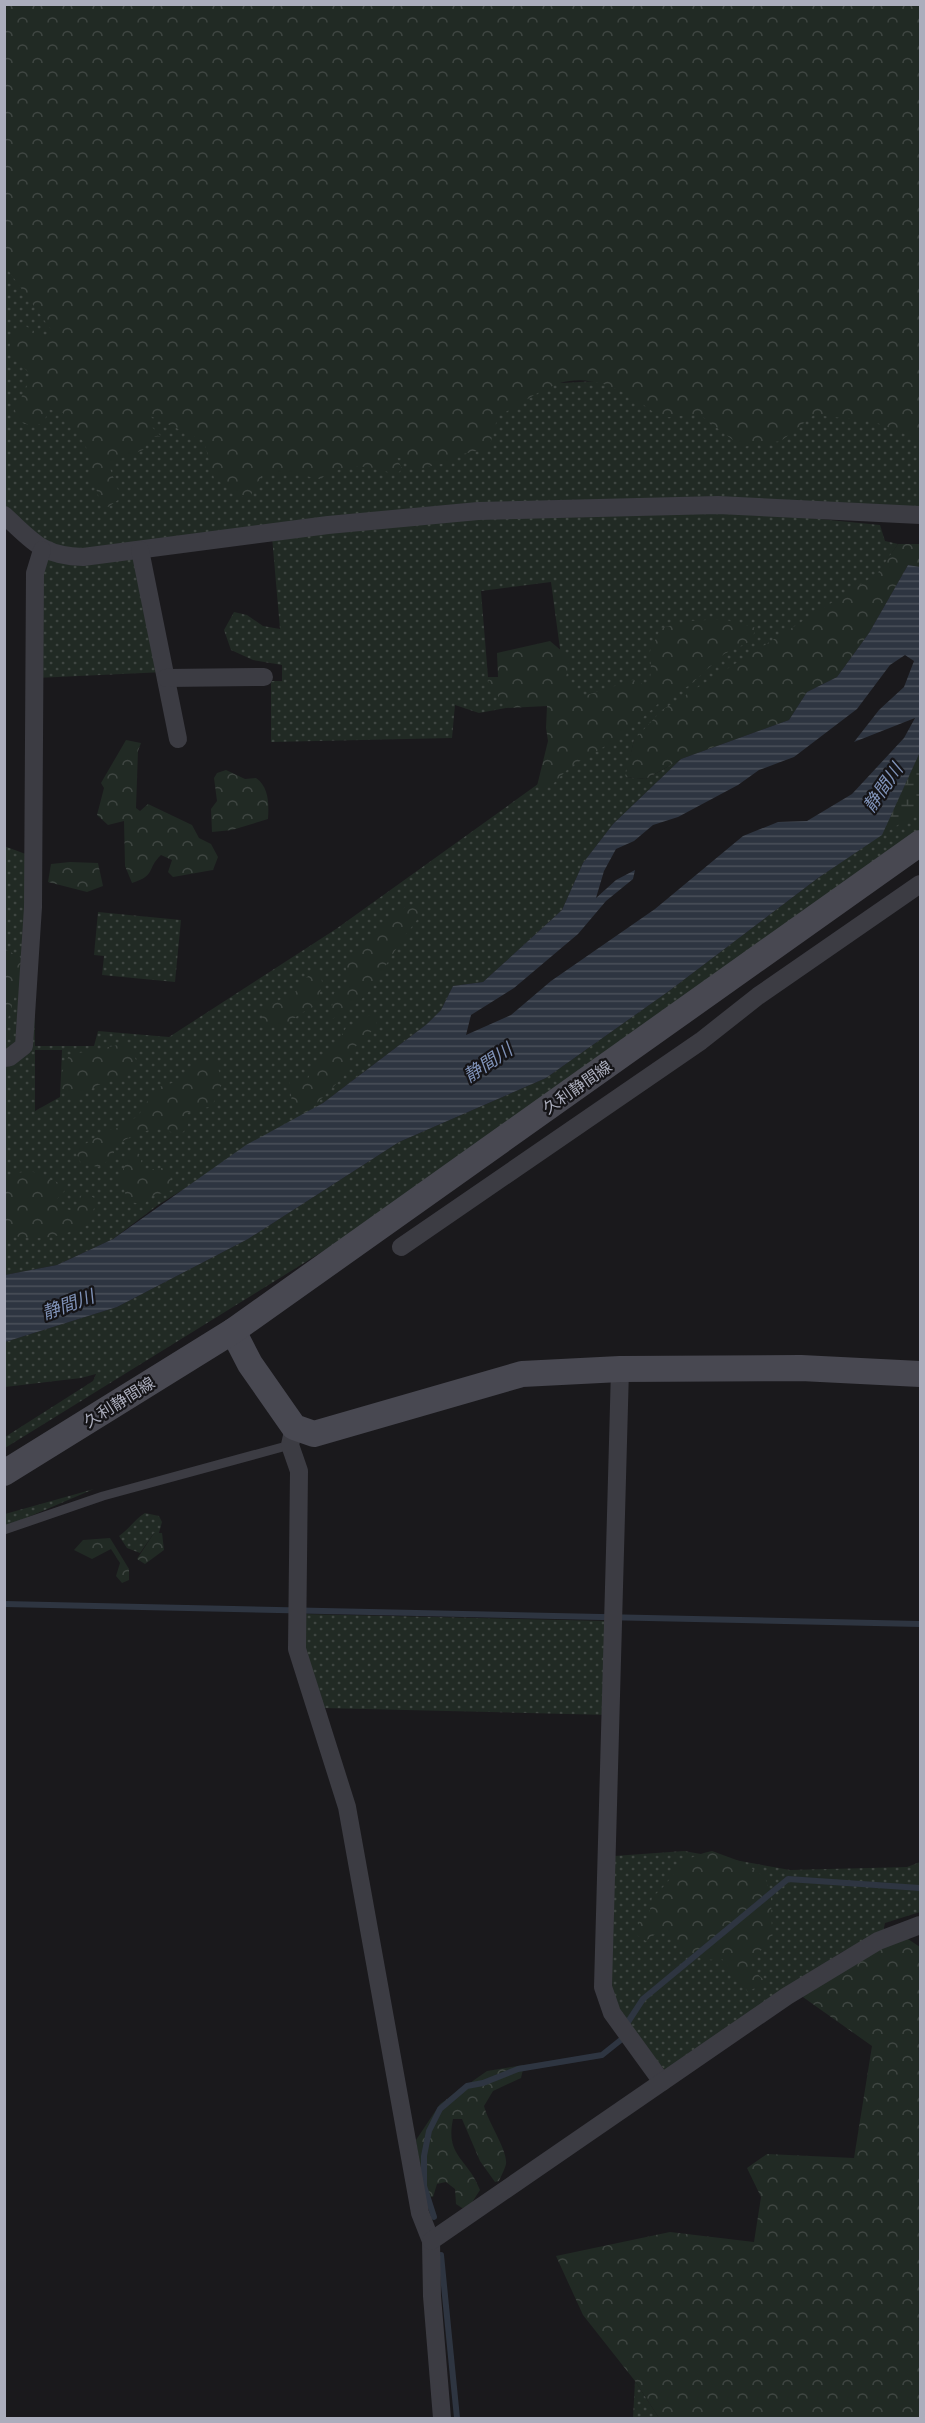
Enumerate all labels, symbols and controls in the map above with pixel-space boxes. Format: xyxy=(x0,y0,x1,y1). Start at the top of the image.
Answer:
water label: 静間川 xyxy=(859,758,909,816)
water label: 静間川 xyxy=(459,1038,518,1087)
street label: 久利静間線 xyxy=(539,1057,616,1119)
water label: 静間川 xyxy=(39,1285,99,1325)
street label: 久利静間線 xyxy=(80,1373,159,1433)

